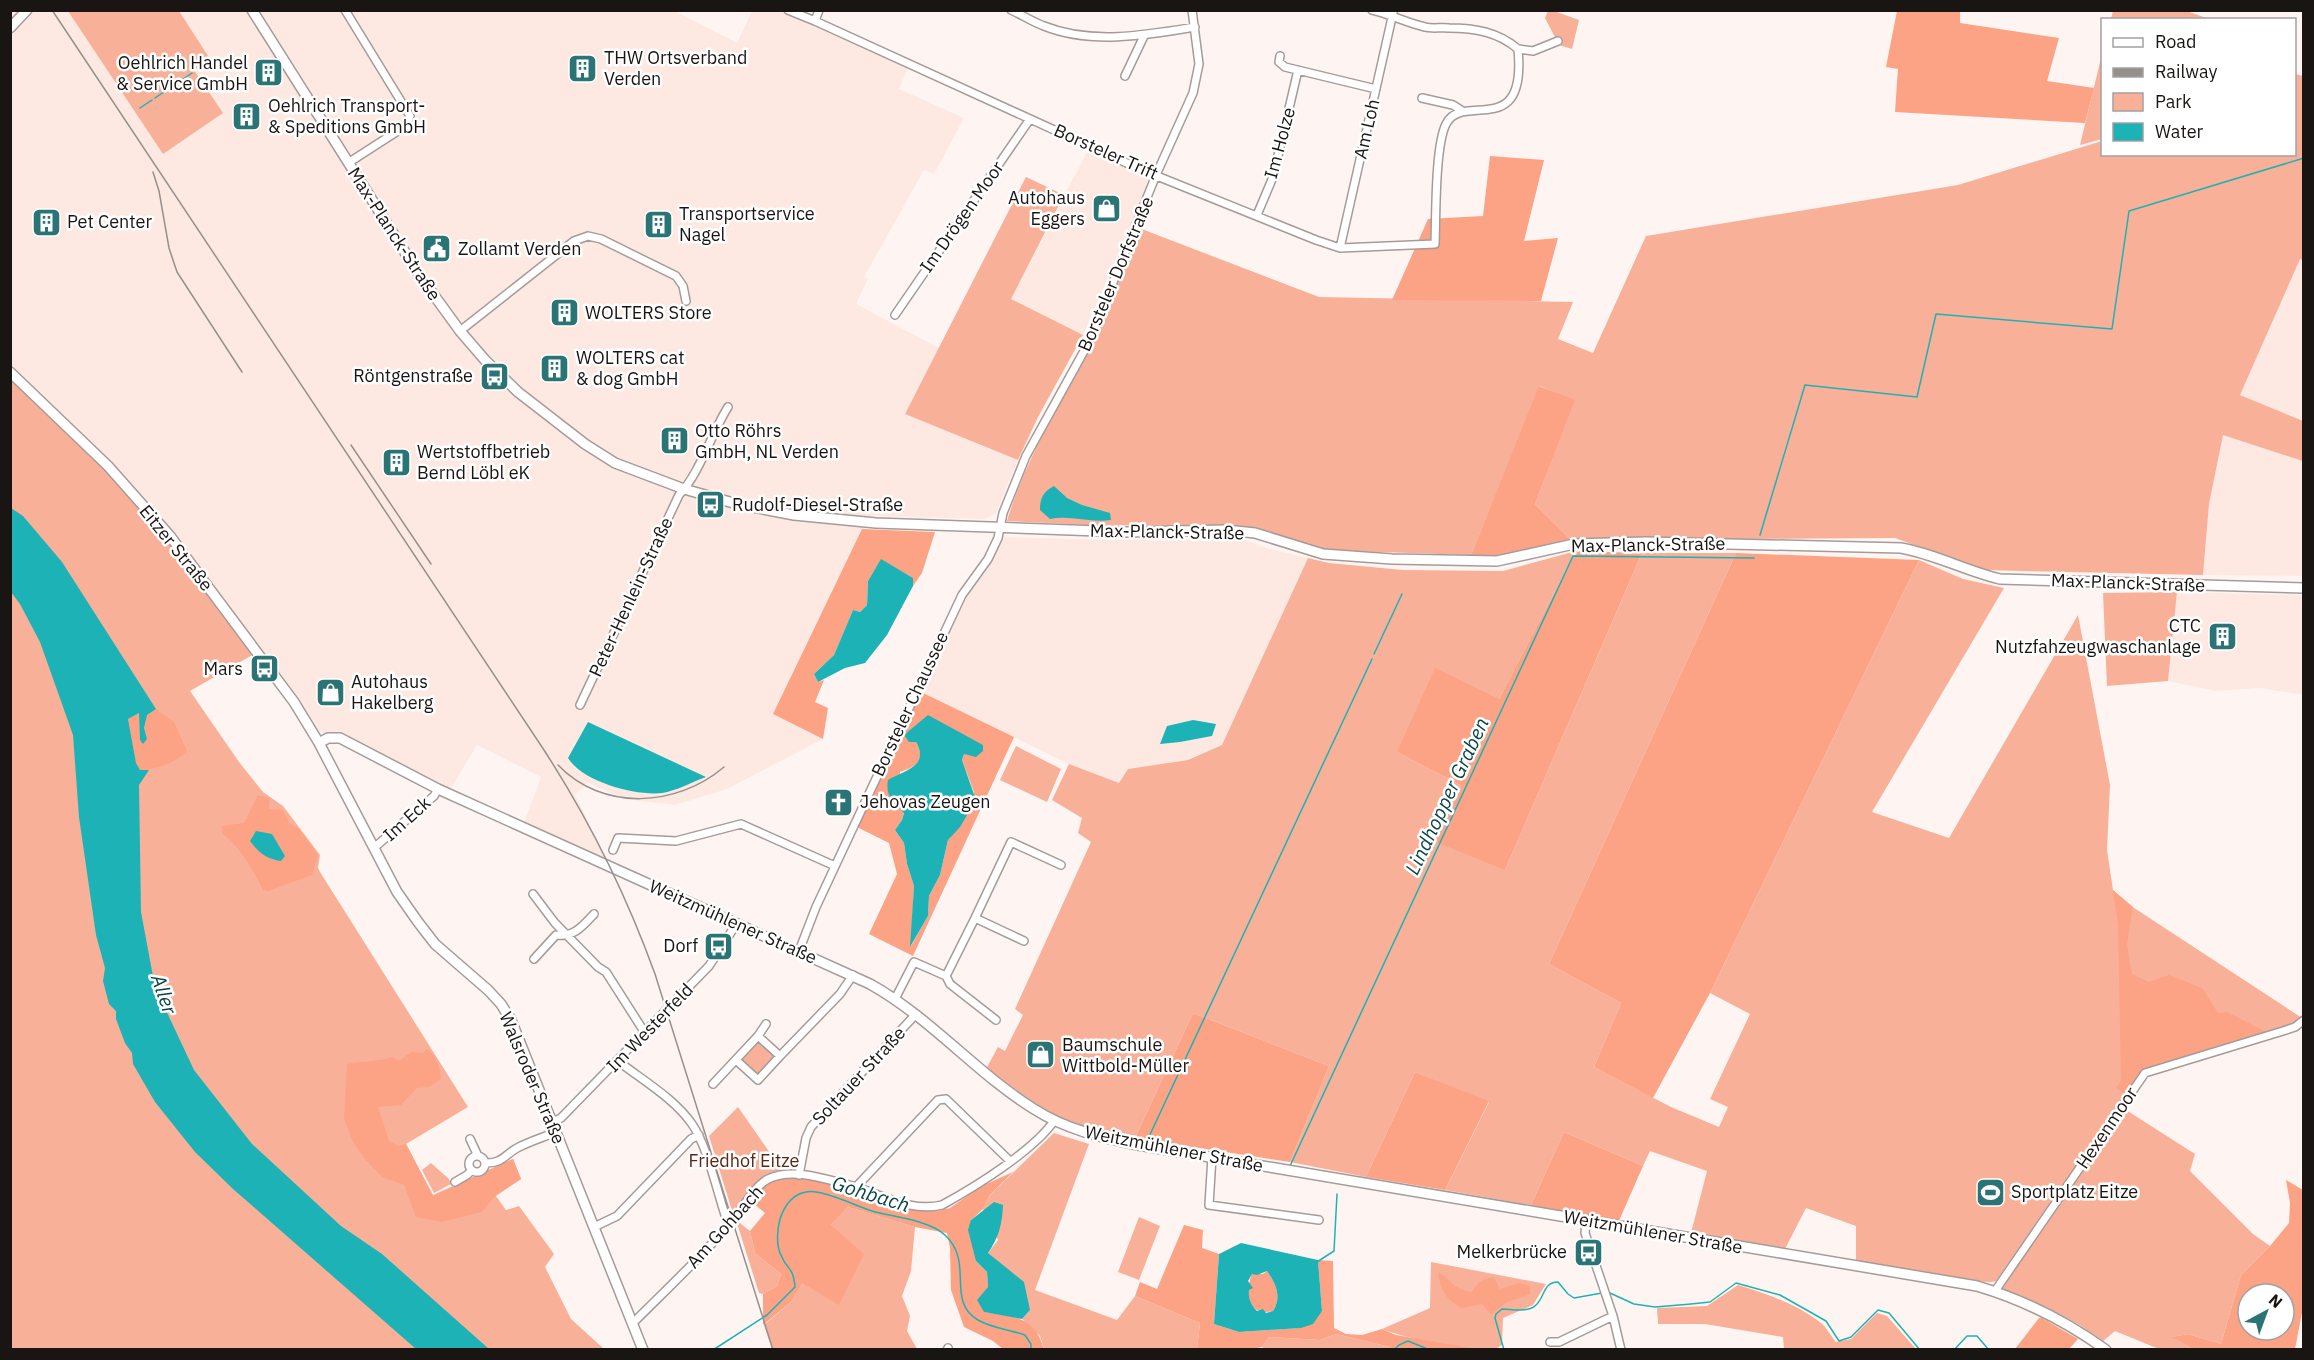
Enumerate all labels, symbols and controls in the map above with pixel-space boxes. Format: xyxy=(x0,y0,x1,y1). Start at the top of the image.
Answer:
legend xyxy=(2101,18,2296,156)
text: Road xyxy=(2155,30,2196,53)
place label: THW Ortsverband Verden xyxy=(604,46,748,90)
place label: Oehlrich Handel & Service GmbH xyxy=(116,51,248,95)
building icon: THW Ortsverband Verden xyxy=(567,52,599,84)
building icon: Oehlrich Handel & Service GmbH xyxy=(253,57,285,89)
text: Railway xyxy=(2155,60,2217,83)
text: Park xyxy=(2155,90,2192,113)
place label: Oehlrich Transport- & Speditions GmbH xyxy=(268,94,426,138)
street label: Am Loh xyxy=(1348,97,1385,161)
building icon: Oehlrich Transport- & Speditions GmbH xyxy=(231,100,263,132)
street label: Im Holze xyxy=(1259,105,1300,181)
street label: Borsteler Trift xyxy=(1051,118,1162,185)
text: Water xyxy=(2155,120,2204,143)
street label: Im Drögen Moor xyxy=(915,156,1009,277)
street label: Max-Planck-Straße xyxy=(343,163,446,305)
place label: Autohaus Eggers xyxy=(1008,186,1085,230)
shop icon: Autohaus Eggers xyxy=(1090,192,1122,224)
street label: Borsteler Dorfstraße xyxy=(1073,193,1159,355)
place label: Transportservice Nagel xyxy=(679,202,815,246)
building icon: Pet Center xyxy=(30,206,62,238)
building icon: Transportservice Nagel xyxy=(642,208,674,240)
place label: Pet Center xyxy=(67,210,152,233)
public building icon: Zollamt Verden xyxy=(421,233,453,265)
place label: Zollamt Verden xyxy=(458,237,581,260)
building icon: WOLTERS Store xyxy=(548,297,580,329)
place label: WOLTERS Store xyxy=(585,301,712,324)
place label: WOLTERS cat & dog GmbH xyxy=(576,346,685,390)
building icon: WOLTERS cat & dog GmbH xyxy=(539,352,571,384)
bus stop icon: Röntgenstraße xyxy=(478,360,510,392)
place label: Röntgenstraße xyxy=(353,364,473,387)
place label: Otto Röhrs GmbH, NL Verden xyxy=(695,419,839,463)
building icon: Otto Röhrs GmbH, NL Verden xyxy=(658,425,690,457)
place label: Wertstoffbetrieb Bernd Löbl eK xyxy=(417,440,550,484)
building icon: Wertstoffbetrieb Bernd Löbl eK xyxy=(380,446,412,478)
bus stop icon: Rudolf-Diesel-Straße xyxy=(695,489,727,521)
place label: Rudolf-Diesel-Straße xyxy=(732,493,903,516)
street label: Eitzer Straße xyxy=(135,500,218,596)
street label: Peter-Henlein-Straße xyxy=(583,513,678,680)
street label: Max-Planck-Straße xyxy=(1090,519,1245,544)
street label: Max-Planck-Straße xyxy=(1571,532,1726,557)
street label: Max-Planck-Straße xyxy=(2050,568,2206,597)
place label: CTC Nutzfahzeugwaschanlage xyxy=(1995,614,2201,658)
building icon: CTC Nutzfahzeugwaschanlage xyxy=(2206,620,2238,652)
street label: Borsteler Chaussee xyxy=(866,628,953,780)
bus stop icon: Mars xyxy=(248,653,280,685)
place label: Mars xyxy=(203,657,243,680)
place label: Autohaus Hakelberg xyxy=(351,670,434,714)
shop icon: Autohaus Hakelberg xyxy=(314,676,346,708)
water label: Lindhopper Graben xyxy=(1398,713,1495,879)
church icon: Jehovas Zeugen xyxy=(823,786,855,818)
place label: Jehovas Zeugen xyxy=(860,790,991,813)
street label: Im Eck xyxy=(378,791,436,846)
street label: Weitzmühlener Straße xyxy=(646,874,821,969)
bus stop icon: Dorf xyxy=(703,930,735,962)
place label: Dorf xyxy=(663,934,698,957)
water label: Aller xyxy=(145,969,184,1018)
street label: Im Westerfeld xyxy=(601,978,698,1077)
street label: Walsroder Straße xyxy=(494,1008,571,1147)
street label: Soltauer Straße xyxy=(807,1021,910,1130)
place label: Baumschule Wittbold-Müller xyxy=(1062,1033,1189,1077)
shop icon: Baumschule Wittbold-Müller xyxy=(1025,1039,1057,1071)
street label: Hexenmoor xyxy=(2071,1082,2143,1173)
street label: Weitzmühlener Straße xyxy=(1083,1120,1265,1177)
park label: Friedhof Eitze xyxy=(689,1149,799,1172)
water label: Gohbach xyxy=(829,1169,913,1218)
sports icon: Sportplatz Eitze xyxy=(1974,1176,2006,1208)
street label: Am Gohbach xyxy=(681,1180,768,1273)
place label: Sportplatz Eitze xyxy=(2011,1180,2138,1203)
street label: Weitzmühlener Straße xyxy=(1562,1204,1744,1259)
bus stop icon: Melkerbrücke xyxy=(1572,1236,1604,1268)
place label: Melkerbrücke xyxy=(1457,1240,1567,1263)
north arrow xyxy=(2236,1282,2296,1342)
text: N xyxy=(2265,1289,2287,1312)

